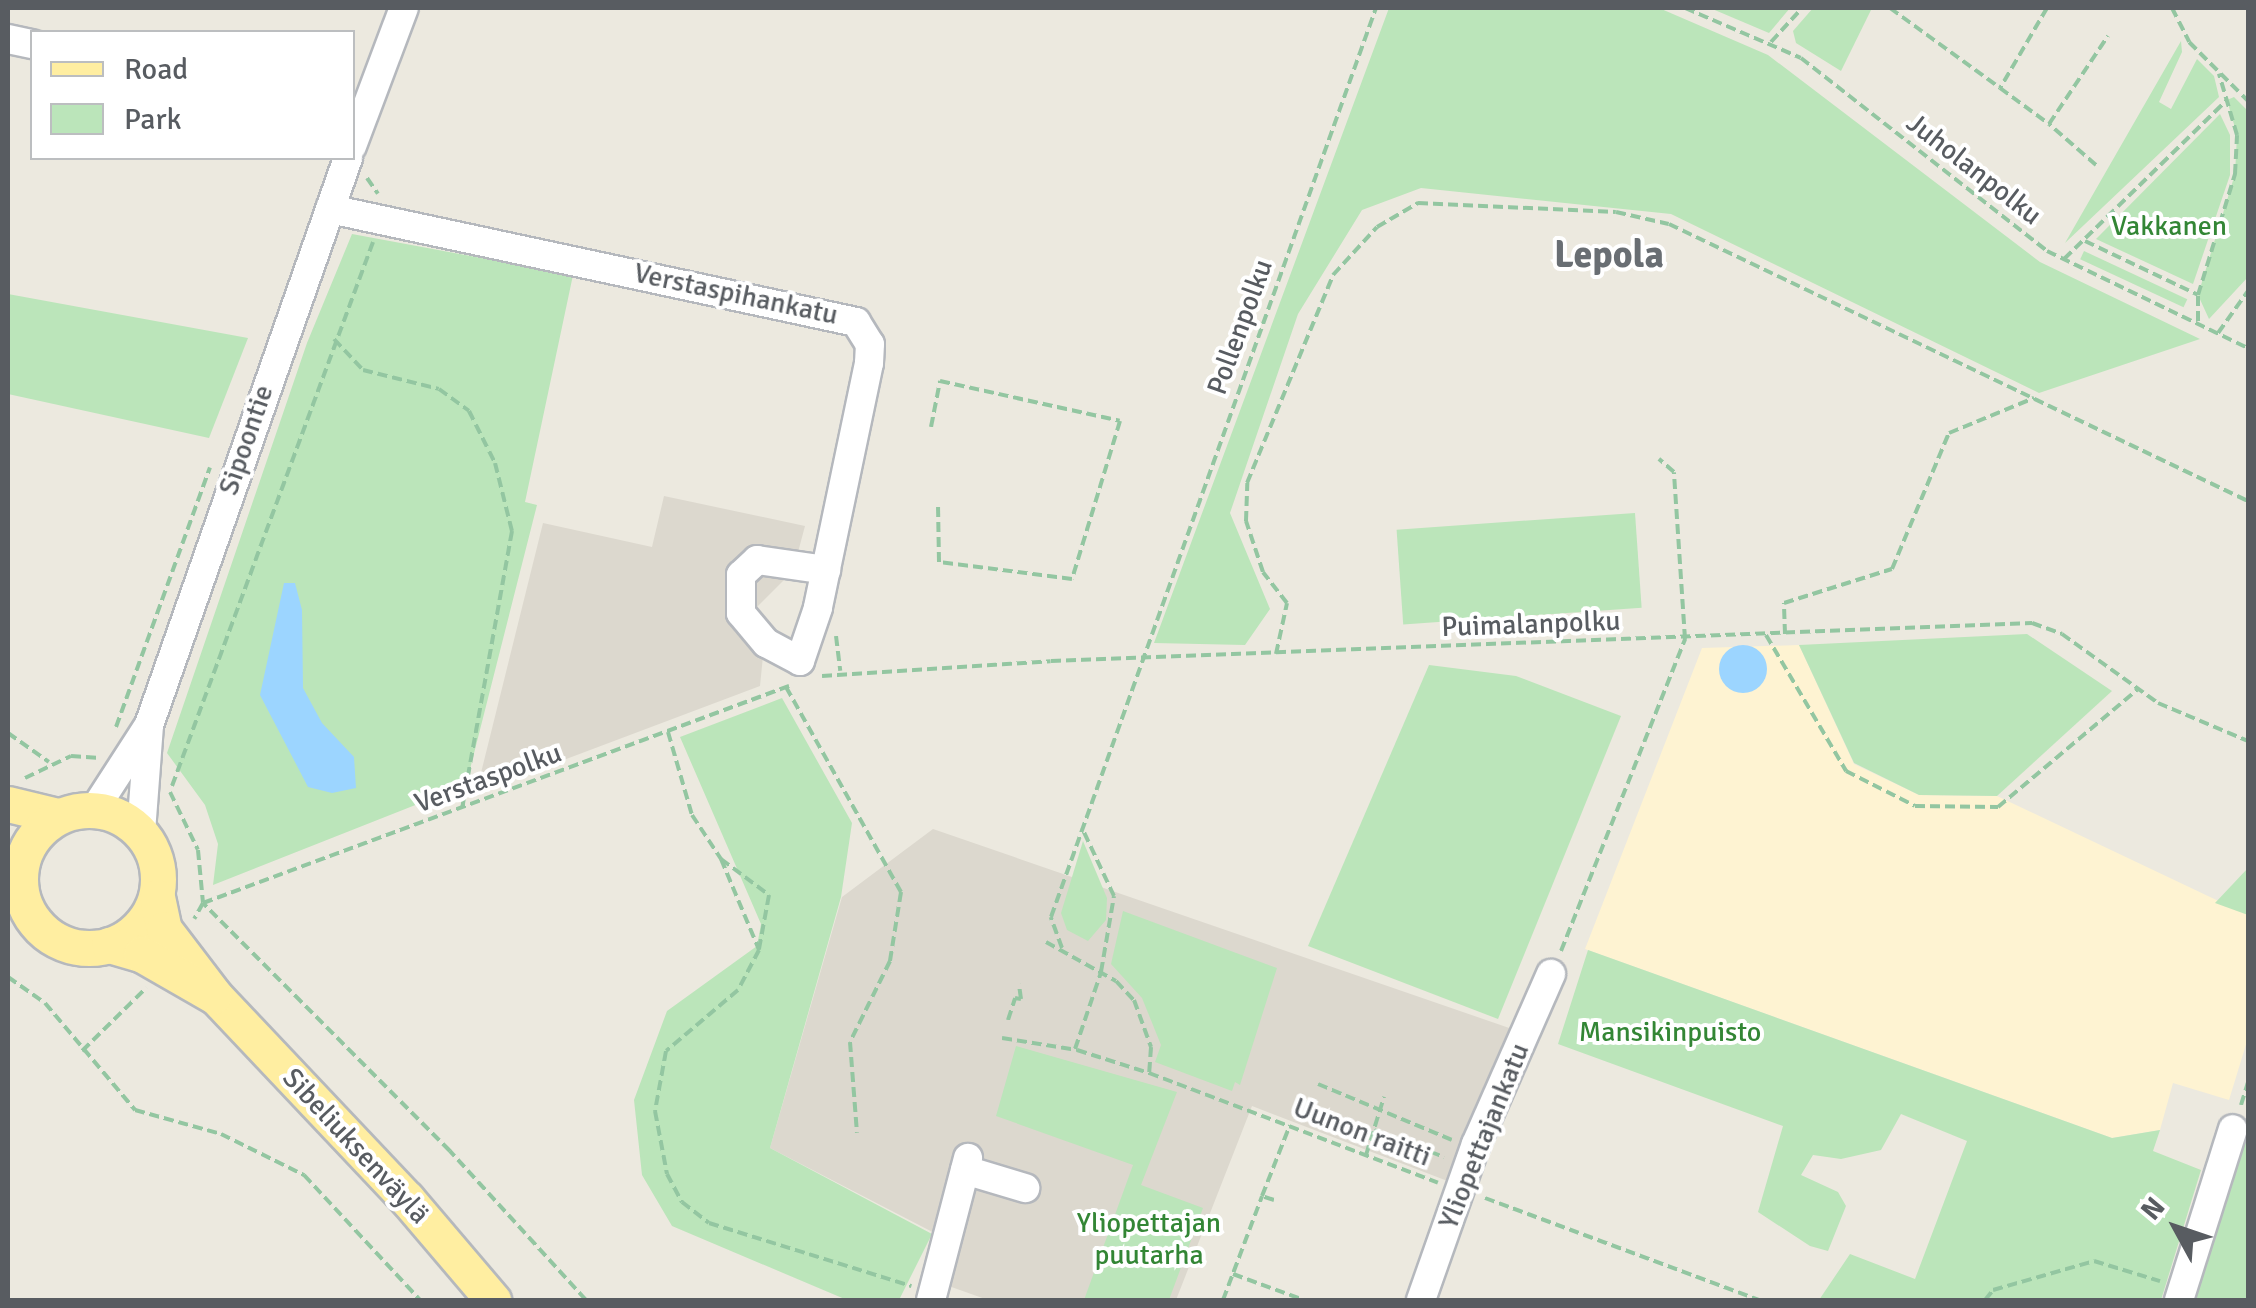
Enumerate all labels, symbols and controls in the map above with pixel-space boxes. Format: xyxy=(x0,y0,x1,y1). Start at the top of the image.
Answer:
legend xyxy=(30,30,355,160)
text: Road xyxy=(124,51,188,88)
text: Park xyxy=(124,101,182,138)
street label: Juholanpolku xyxy=(1900,106,2048,232)
park label: Vakkanen xyxy=(2111,209,2227,243)
district label: Lepola xyxy=(1554,232,1664,278)
street label: Pollenpolku xyxy=(1200,255,1280,399)
street label: Verstaspihankatu xyxy=(631,256,841,332)
street label: Sipoontie xyxy=(212,381,280,499)
street label: Puimalanpolku xyxy=(1441,604,1621,644)
street label: Verstaspolku xyxy=(410,736,566,820)
park label: Mansikinpuisto xyxy=(1579,1015,1761,1049)
street label: Yliopettajankatu xyxy=(1431,1038,1537,1234)
street label: Sibeliuksenväylä xyxy=(275,1061,437,1231)
street label: Uunon raitti xyxy=(1289,1090,1435,1174)
north arrow xyxy=(2126,1178,2226,1278)
text: N xyxy=(2134,1190,2172,1227)
park label: Yliopettajan puutarha xyxy=(1077,1206,1221,1272)

